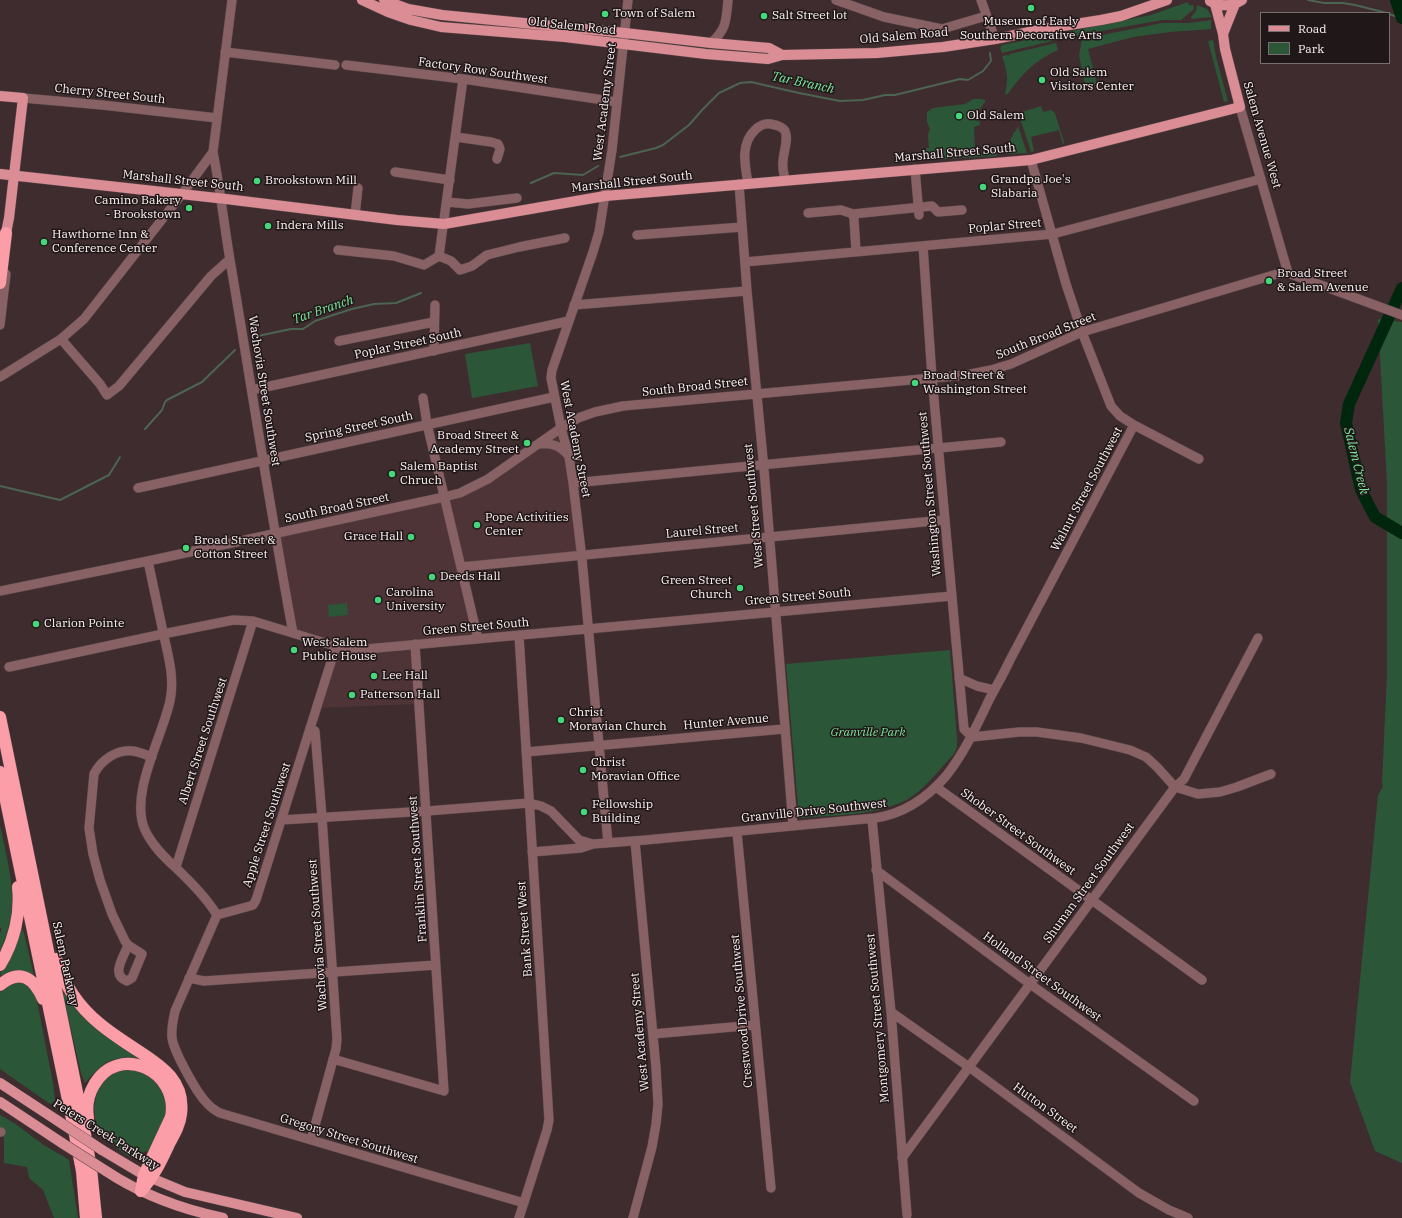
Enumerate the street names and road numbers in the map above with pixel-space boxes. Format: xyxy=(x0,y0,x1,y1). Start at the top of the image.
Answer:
street label: Old Salem Road xyxy=(527,14,617,38)
street label: Old Salem Road xyxy=(859,25,949,47)
street label: West Academy Street xyxy=(591,42,619,162)
street label: Factory Row Southwest xyxy=(417,55,549,87)
street label: Salem Avenue West xyxy=(1240,80,1284,190)
street label: Cherry Street South xyxy=(54,81,166,107)
street label: Marshall Street South xyxy=(894,141,1016,165)
street label: Marshall Street South xyxy=(122,167,244,195)
street label: Marshall Street South xyxy=(571,168,693,196)
street label: Poplar Street xyxy=(968,216,1042,236)
street label: South Broad Street xyxy=(994,309,1098,363)
street label: Wachovia Street Southwest xyxy=(245,315,283,467)
street label: Poplar Street South xyxy=(353,326,463,362)
street label: South Broad Street xyxy=(641,374,749,400)
street label: West Academy Street xyxy=(557,379,593,499)
street label: Spring Street South xyxy=(304,409,414,445)
street label: Washington Street Southwest xyxy=(916,411,944,577)
street label: Walnut Street Southwest xyxy=(1048,425,1126,553)
street label: West Street Southwest xyxy=(741,443,767,569)
street label: South Broad Street xyxy=(283,490,391,526)
street label: Laurel Street xyxy=(665,521,739,541)
street label: Green Street South xyxy=(744,585,852,609)
street label: Green Street South xyxy=(422,615,530,639)
street label: Albert Street Southwest xyxy=(176,676,230,806)
street label: Hunter Avenue xyxy=(683,711,769,733)
street label: Apple Street Southwest xyxy=(240,761,294,889)
street label: Shober Street Southwest xyxy=(958,786,1078,878)
street label: Franklin Street Southwest xyxy=(406,795,430,943)
street label: Granville Drive Southwest xyxy=(741,796,887,826)
street label: Shuman Street Southwest xyxy=(1040,820,1138,946)
street label: Wachovia Street Southwest xyxy=(306,859,330,1011)
street label: Bank Street West xyxy=(514,881,536,977)
street label: Salem Parkway xyxy=(49,920,81,1008)
street label: Holland Street Southwest xyxy=(980,929,1104,1025)
street label: Montgomery Street Southwest xyxy=(863,933,893,1103)
street label: Crestwood Drive Southwest xyxy=(728,934,756,1088)
street label: West Academy Street xyxy=(628,972,652,1092)
street label: Hutton Street xyxy=(1010,1080,1080,1136)
street label: Peters Creek Parkway xyxy=(50,1097,162,1173)
street label: Gregory Street Southwest xyxy=(278,1111,420,1167)

